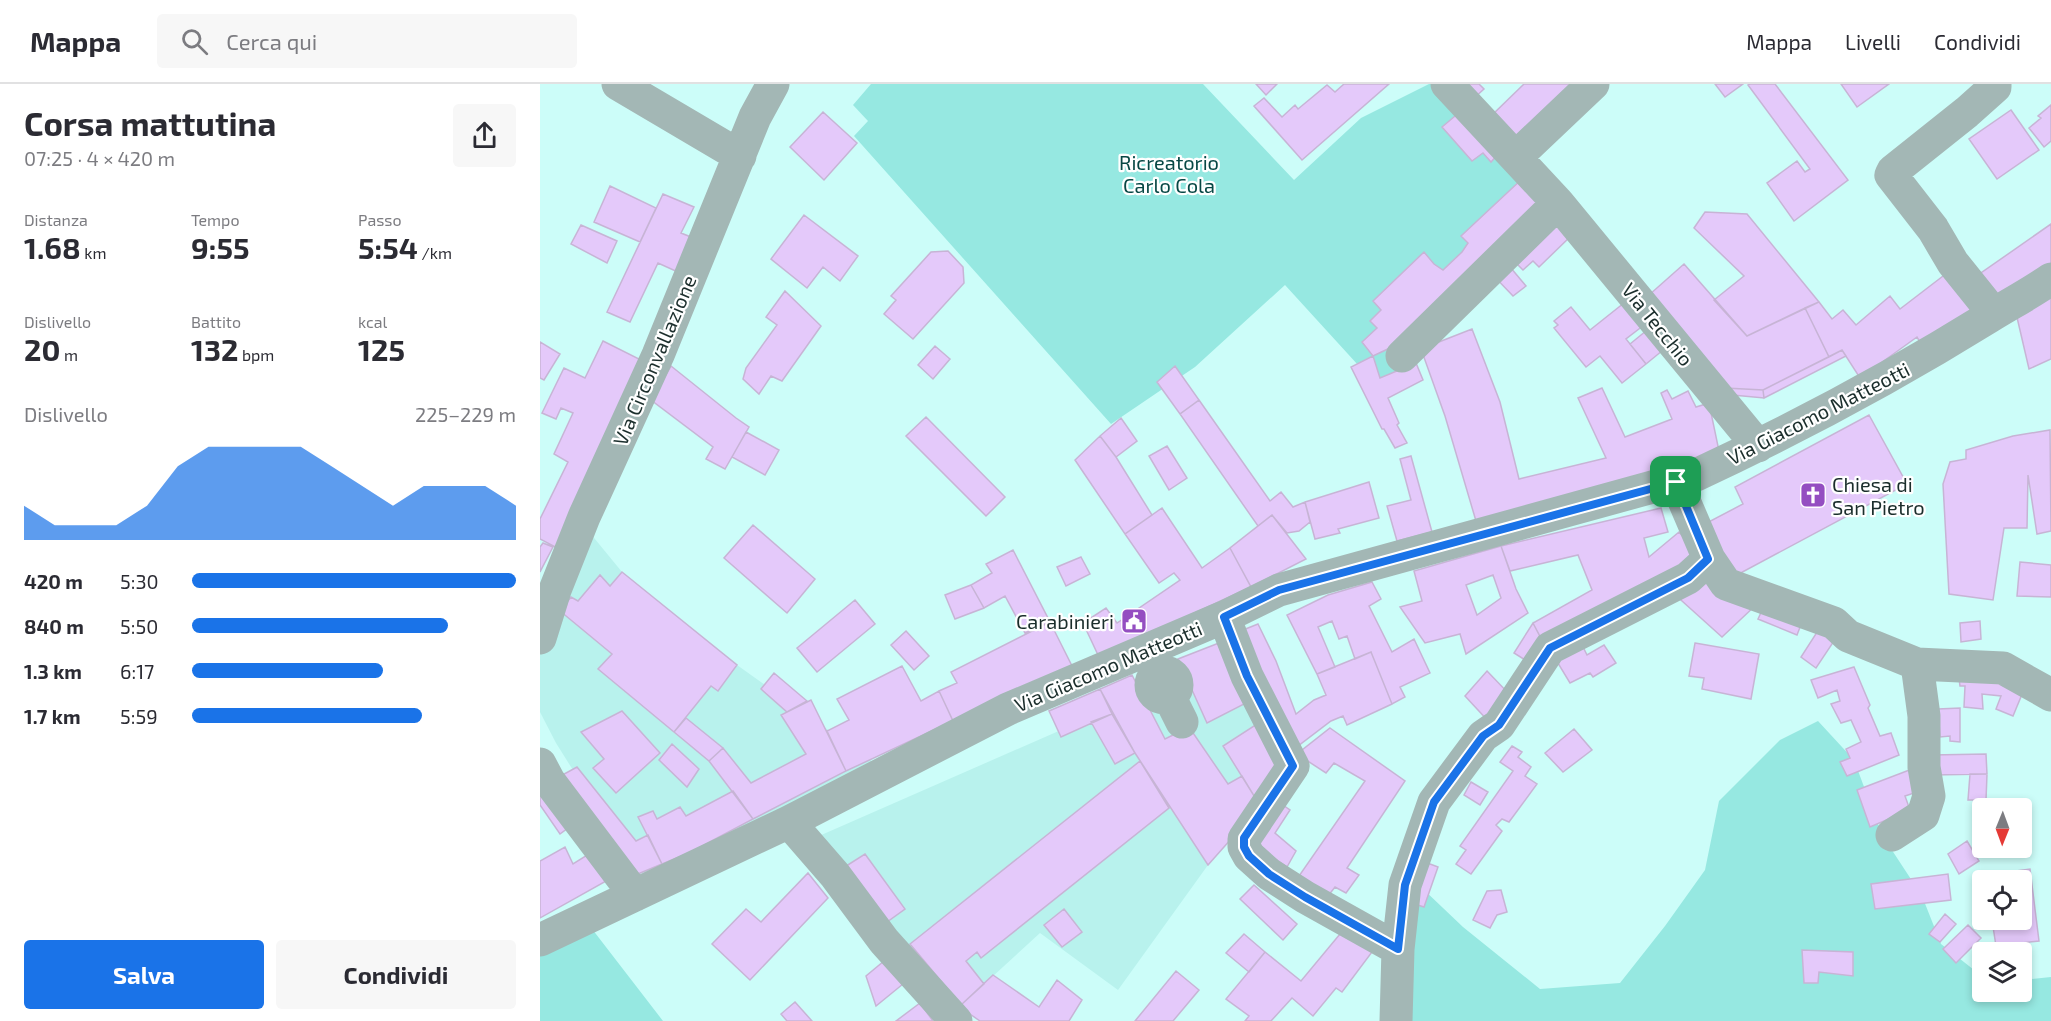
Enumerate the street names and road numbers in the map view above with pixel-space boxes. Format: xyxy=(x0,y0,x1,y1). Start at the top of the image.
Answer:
street label: Via Circonvallazione xyxy=(607,271,701,449)
street label: Via Tecchio xyxy=(1617,278,1699,370)
street label: Via Giacomo Matteotti xyxy=(1723,357,1913,469)
street label: Via Giacomo Matteotti xyxy=(1011,616,1205,716)

